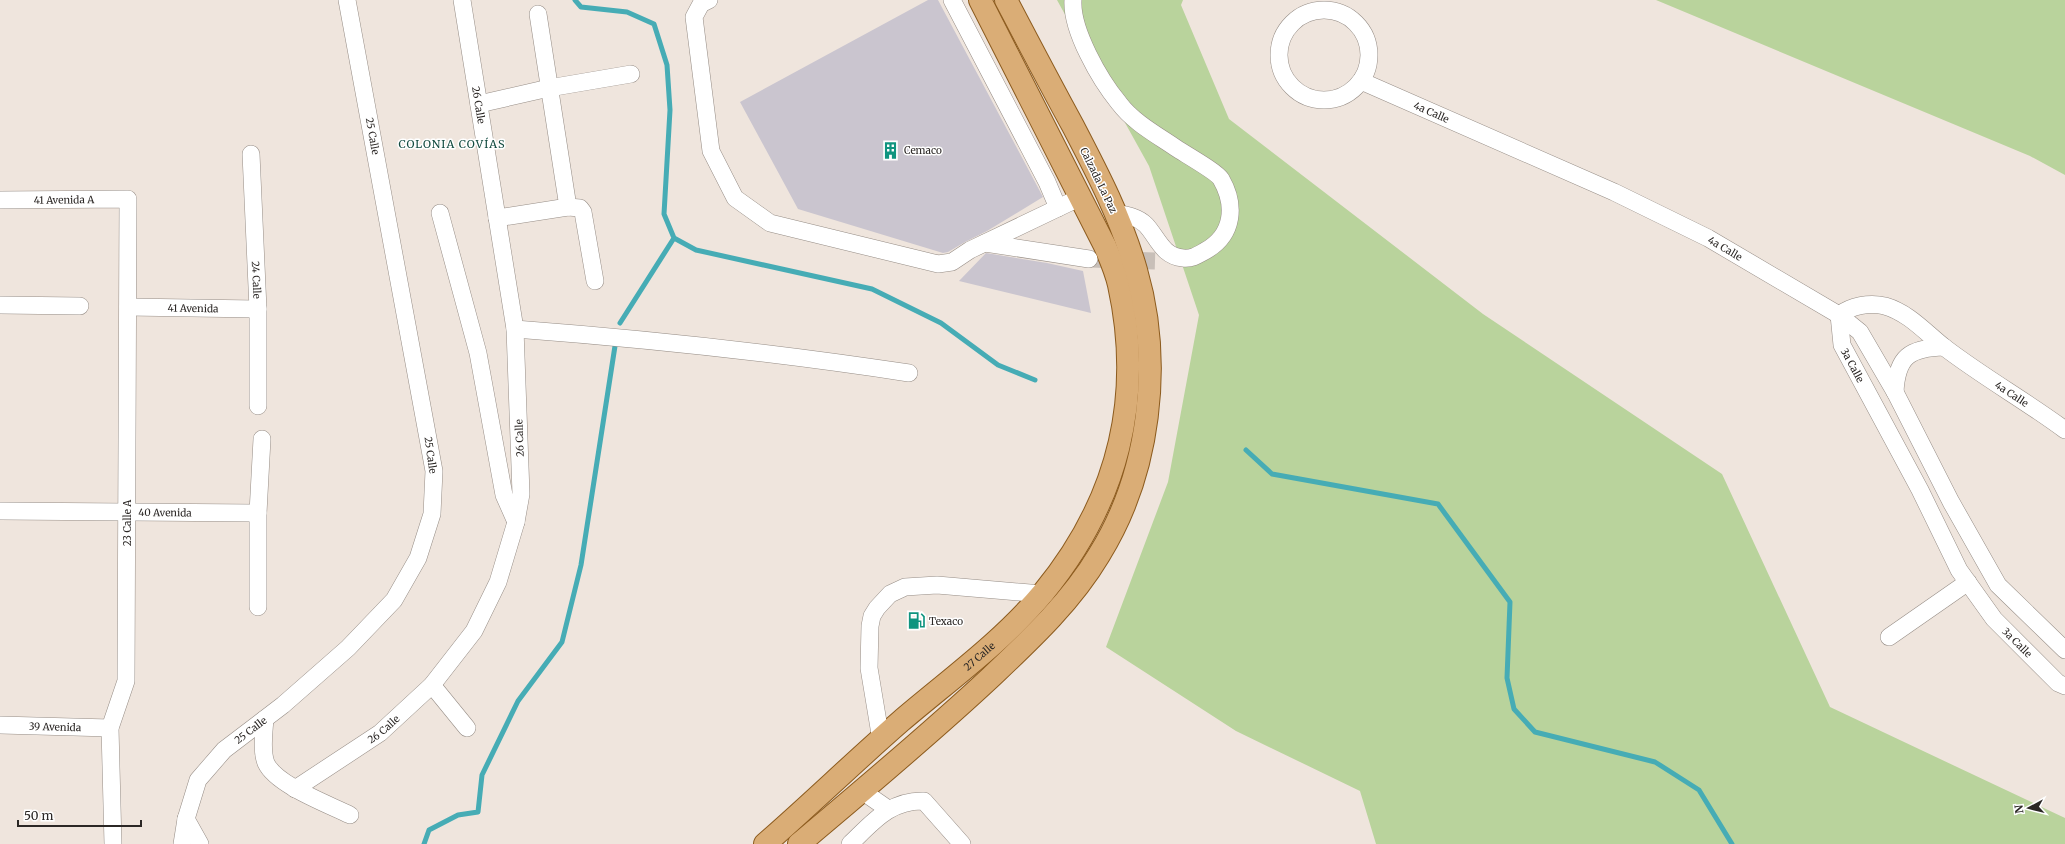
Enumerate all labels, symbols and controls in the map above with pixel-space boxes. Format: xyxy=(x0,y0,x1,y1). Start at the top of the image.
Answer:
street label: 26 Calle xyxy=(469,86,488,125)
street label: 4a Calle xyxy=(1412,99,1451,126)
street label: 25 Calle xyxy=(363,117,382,156)
district label: COLONIA COVÍAS xyxy=(398,137,506,151)
building icon: Cemaco xyxy=(881,140,901,160)
place label: Cemaco xyxy=(904,144,942,157)
street label: Calzada La Paz xyxy=(1077,145,1120,216)
street label: 41 Avenida A xyxy=(34,193,95,207)
street label: 4a Calle xyxy=(1706,233,1745,264)
street label: 24 Calle xyxy=(249,261,264,299)
street label: 41 Avenida xyxy=(167,302,219,315)
street label: 3a Calle xyxy=(1838,346,1867,385)
street label: 4a Calle xyxy=(1992,378,2031,410)
street label: 26 Calle xyxy=(512,419,527,457)
street label: 25 Calle xyxy=(421,436,440,474)
street label: 23 Calle A xyxy=(121,499,134,546)
street label: 40 Avenida xyxy=(138,506,192,519)
fuel station icon: Texaco xyxy=(906,611,926,631)
place label: Texaco xyxy=(929,615,963,628)
street label: 3a Calle xyxy=(1999,625,2035,660)
street label: 27 Calle xyxy=(961,639,998,673)
street label: 26 Calle xyxy=(365,712,402,746)
street label: 25 Calle xyxy=(232,714,269,747)
street label: 39 Avenida xyxy=(29,720,82,734)
north arrow xyxy=(2009,788,2049,828)
scale bar xyxy=(18,802,141,828)
text: N xyxy=(2012,804,2027,814)
text: 50 m xyxy=(24,808,53,823)

